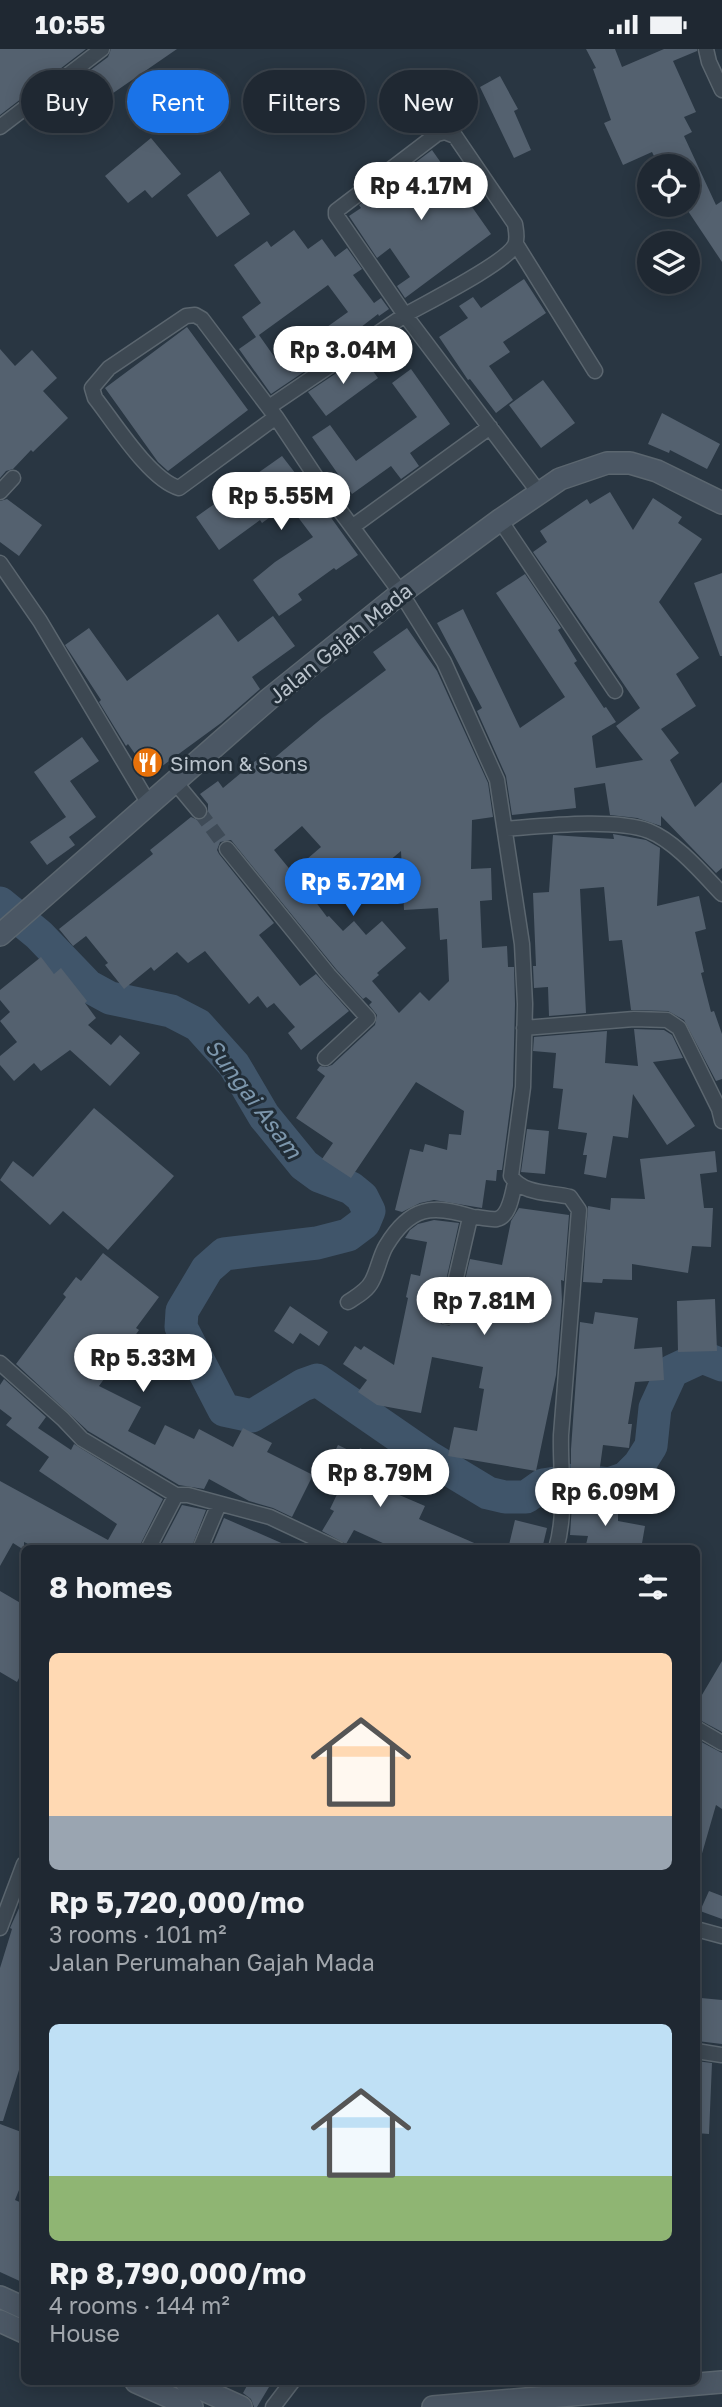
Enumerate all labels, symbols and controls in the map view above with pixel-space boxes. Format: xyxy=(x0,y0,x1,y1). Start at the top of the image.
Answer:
text: 10:55 xyxy=(35,9,105,40)
chip: Buy xyxy=(21,70,113,133)
chip: Rent xyxy=(127,70,229,133)
chip: Filters xyxy=(243,70,365,133)
chip: New xyxy=(379,70,478,133)
map controls xyxy=(637,154,700,294)
button: locate xyxy=(637,154,700,217)
pin: Rp 4.17M xyxy=(349,163,493,222)
text: Rp 4.17M xyxy=(370,171,472,199)
button: layers xyxy=(637,231,700,294)
pin: Rp 3.04M xyxy=(271,327,415,386)
text: Rp 3.04M xyxy=(289,335,397,363)
pin: Rp 5.55M xyxy=(209,473,353,532)
text: Rp 5.55M xyxy=(228,481,334,509)
street label: Jalan Gajah Mada xyxy=(263,577,417,709)
restaurant icon: Simon & Sons xyxy=(130,746,164,780)
place label: Simon & Sons xyxy=(170,750,308,776)
pin: Rp 5.72M xyxy=(281,859,425,918)
text: Rp 5.72M xyxy=(301,867,405,895)
water label: Sungai Asam xyxy=(200,1033,309,1165)
pin: Rp 7.81M xyxy=(412,1277,556,1337)
text: Rp 7.81M xyxy=(433,1286,535,1314)
pin: Rp 5.33M xyxy=(71,1335,215,1394)
text: Rp 5.33M xyxy=(90,1343,196,1371)
pin: Rp 8.79M xyxy=(308,1449,452,1509)
text: Rp 8.79M xyxy=(327,1458,433,1486)
pin: Rp 6.09M xyxy=(533,1469,677,1528)
text: Rp 6.09M xyxy=(551,1477,659,1505)
icon: filters xyxy=(634,1568,672,1606)
text: 8 homes xyxy=(49,1569,173,1605)
icon: home xyxy=(298,1699,424,1825)
text: Rp 5,720,000/mo xyxy=(49,1884,305,1920)
text: 3 rooms · 101 m² xyxy=(49,1920,226,1948)
text: Jalan Perumahan Gajah Mada xyxy=(49,1948,375,1976)
icon: home xyxy=(298,2070,424,2196)
text: Rp 8,790,000/mo xyxy=(49,2255,306,2291)
text: 4 rooms · 144 m² xyxy=(49,2291,230,2319)
text: House xyxy=(49,2319,120,2347)

